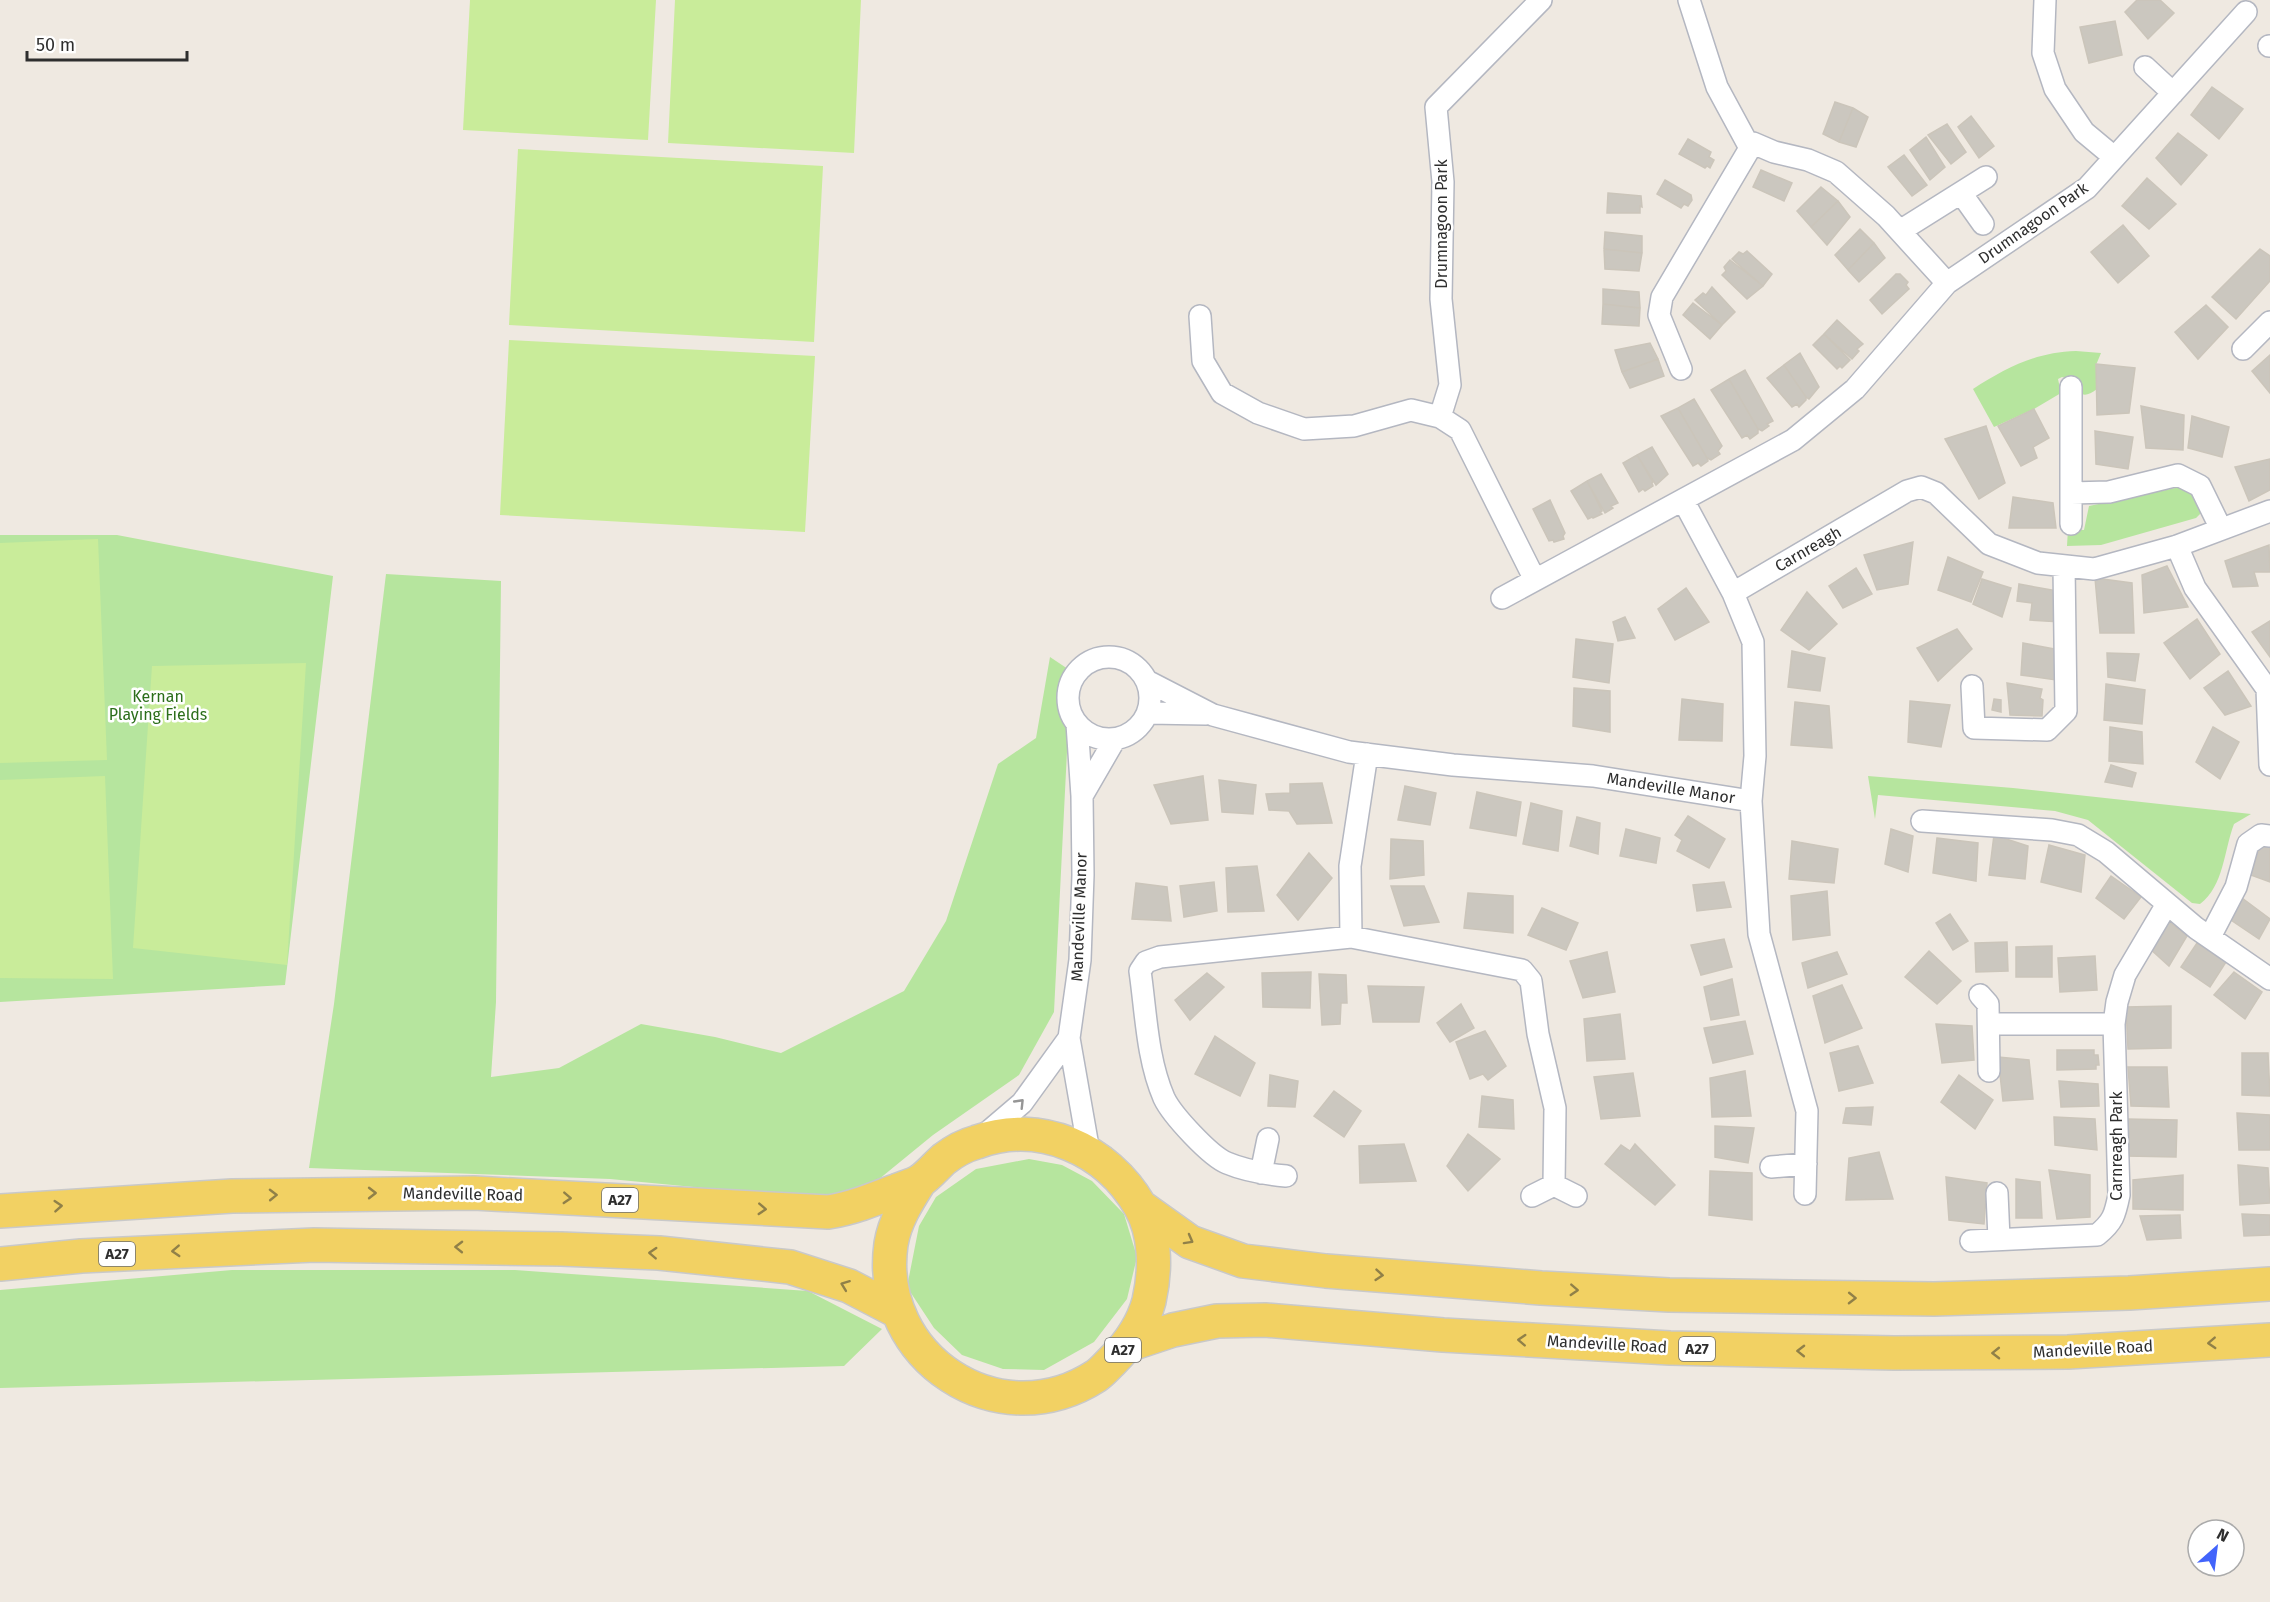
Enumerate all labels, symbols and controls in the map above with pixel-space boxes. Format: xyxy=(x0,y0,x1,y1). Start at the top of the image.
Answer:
scale bar xyxy=(27,24,188,62)
text: 50 m xyxy=(36,34,75,56)
street label: Drumnagoon Park xyxy=(1432,159,1451,289)
street label: Drumnagoon Park xyxy=(1975,178,2092,268)
street label: Carnreagh xyxy=(1771,522,1845,576)
park label: Kernan Playing Fields xyxy=(109,687,207,724)
street label: Mandeville Manor xyxy=(1606,768,1737,808)
street label: Mandeville Manor xyxy=(1067,851,1091,982)
street label: Carnreagh Park xyxy=(2107,1091,2126,1201)
one-way arrow xyxy=(1012,1100,1023,1111)
street label: Mandeville Road xyxy=(403,1183,523,1205)
one-way arrow xyxy=(368,1187,377,1199)
one-way arrow xyxy=(269,1188,278,1201)
road number: A27 xyxy=(602,1188,638,1212)
one-way arrow xyxy=(563,1191,572,1204)
one-way arrow xyxy=(54,1200,63,1213)
one-way arrow xyxy=(758,1202,767,1215)
one-way arrow xyxy=(1183,1233,1193,1244)
one-way arrow xyxy=(454,1241,463,1254)
road number: A27 xyxy=(99,1242,135,1266)
one-way arrow xyxy=(171,1245,180,1258)
one-way arrow xyxy=(649,1247,658,1260)
one-way arrow xyxy=(1375,1268,1384,1281)
one-way arrow xyxy=(840,1280,851,1293)
one-way arrow xyxy=(1569,1283,1578,1296)
one-way arrow xyxy=(1848,1292,1857,1304)
street label: Mandeville Road xyxy=(1546,1331,1668,1357)
one-way arrow xyxy=(1518,1333,1527,1346)
street label: Mandeville Road xyxy=(2032,1336,2154,1362)
road number: A27 xyxy=(1679,1337,1715,1361)
one-way arrow xyxy=(2207,1337,2216,1350)
road number: A27 xyxy=(1105,1338,1141,1362)
one-way arrow xyxy=(1796,1345,1805,1357)
one-way arrow xyxy=(1991,1346,2000,1359)
north arrow xyxy=(2186,1518,2246,1578)
text: N xyxy=(2214,1524,2232,1546)

